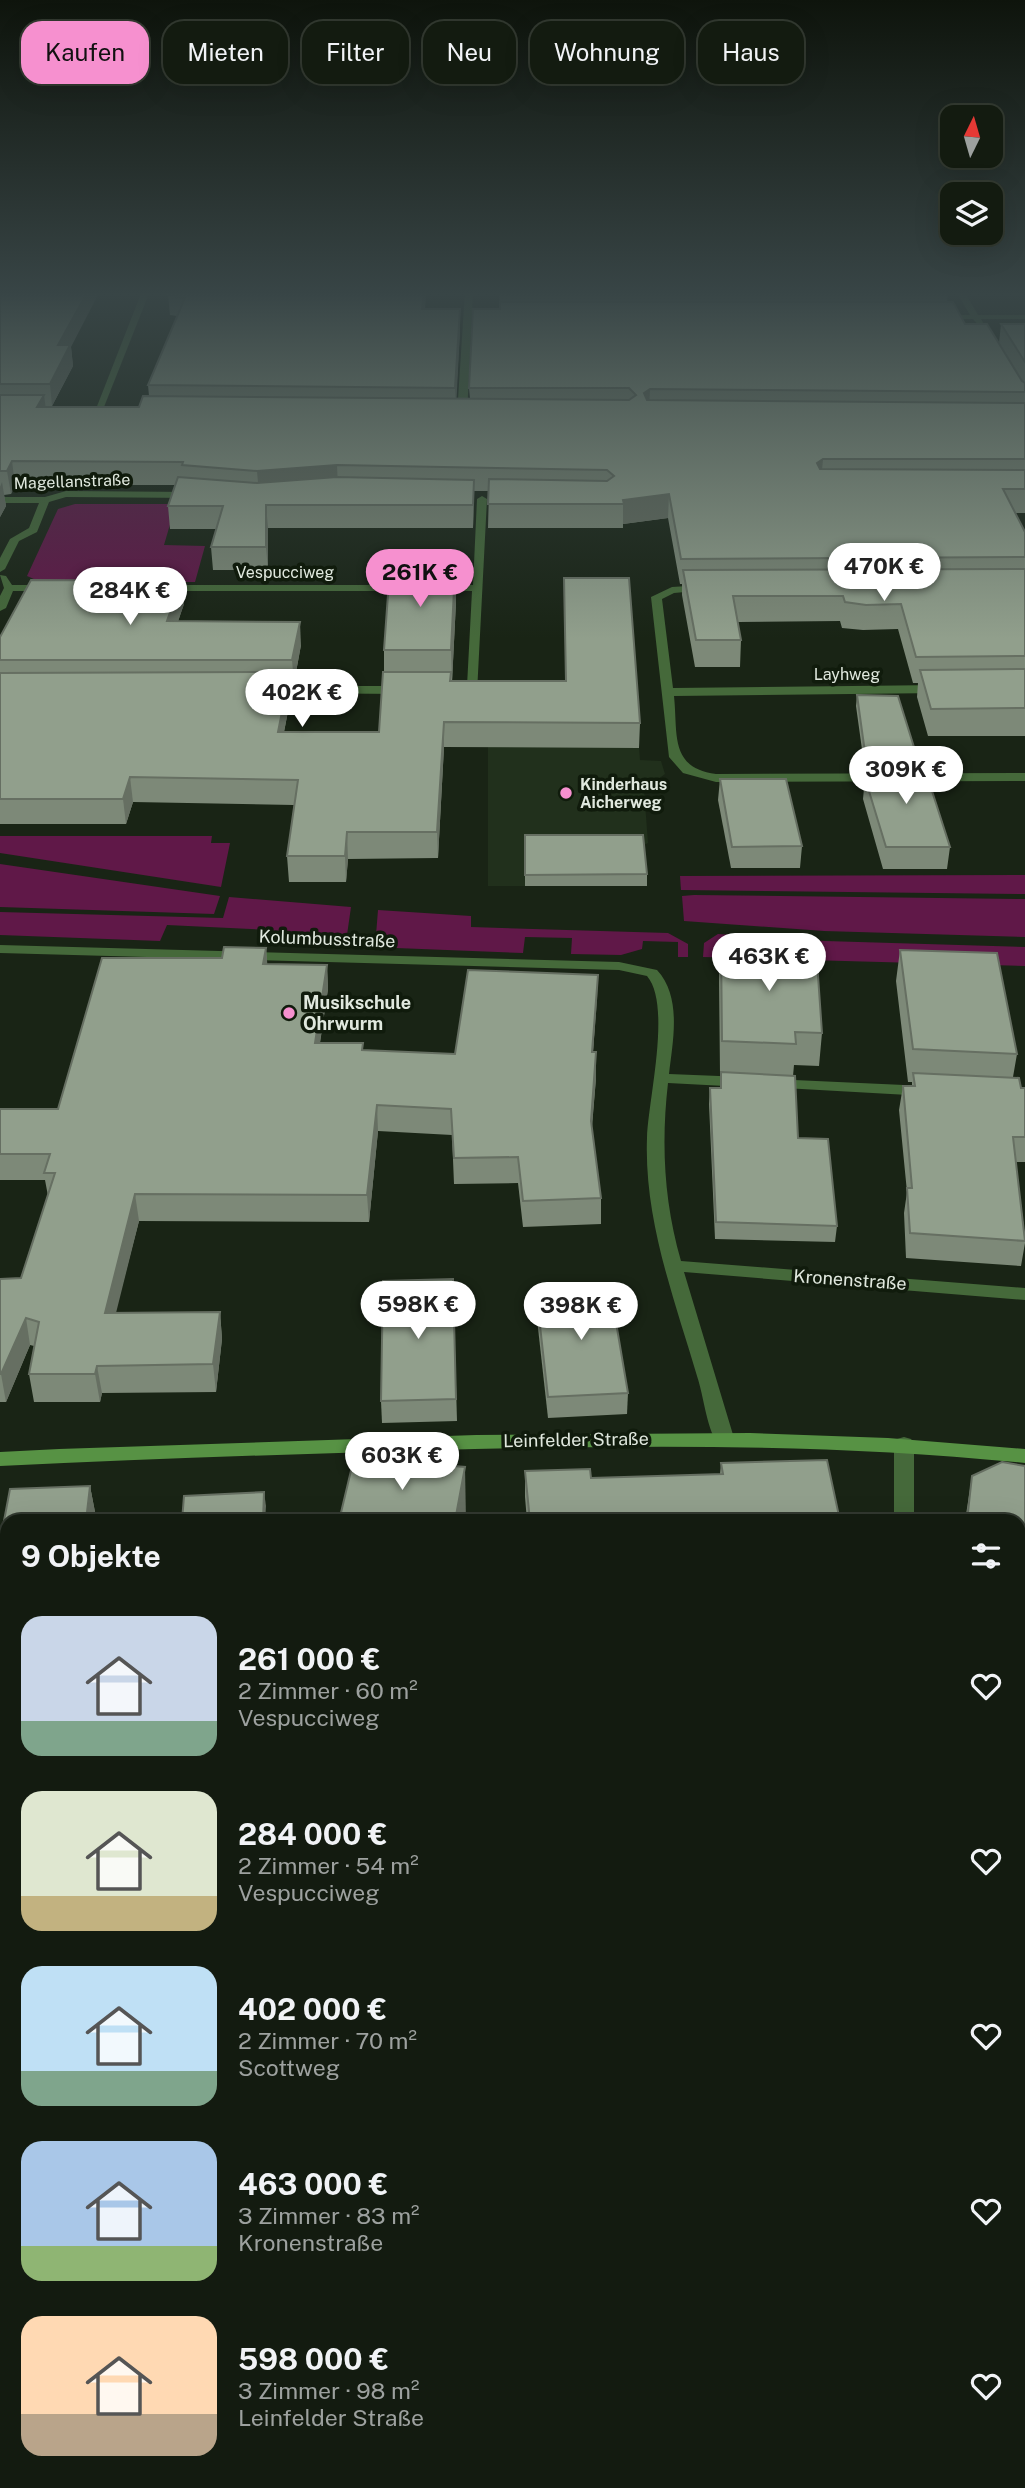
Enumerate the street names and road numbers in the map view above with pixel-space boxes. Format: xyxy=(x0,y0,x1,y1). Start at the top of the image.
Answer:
street label: Magellanstraße xyxy=(13,470,131,493)
street label: Vespucciweg xyxy=(236,563,334,582)
street label: Layhweg xyxy=(814,665,880,684)
street label: Kolumbusstraße xyxy=(258,926,396,951)
street label: Kronenstraße xyxy=(793,1265,907,1294)
street label: Leinfelder Straße xyxy=(503,1428,649,1451)

